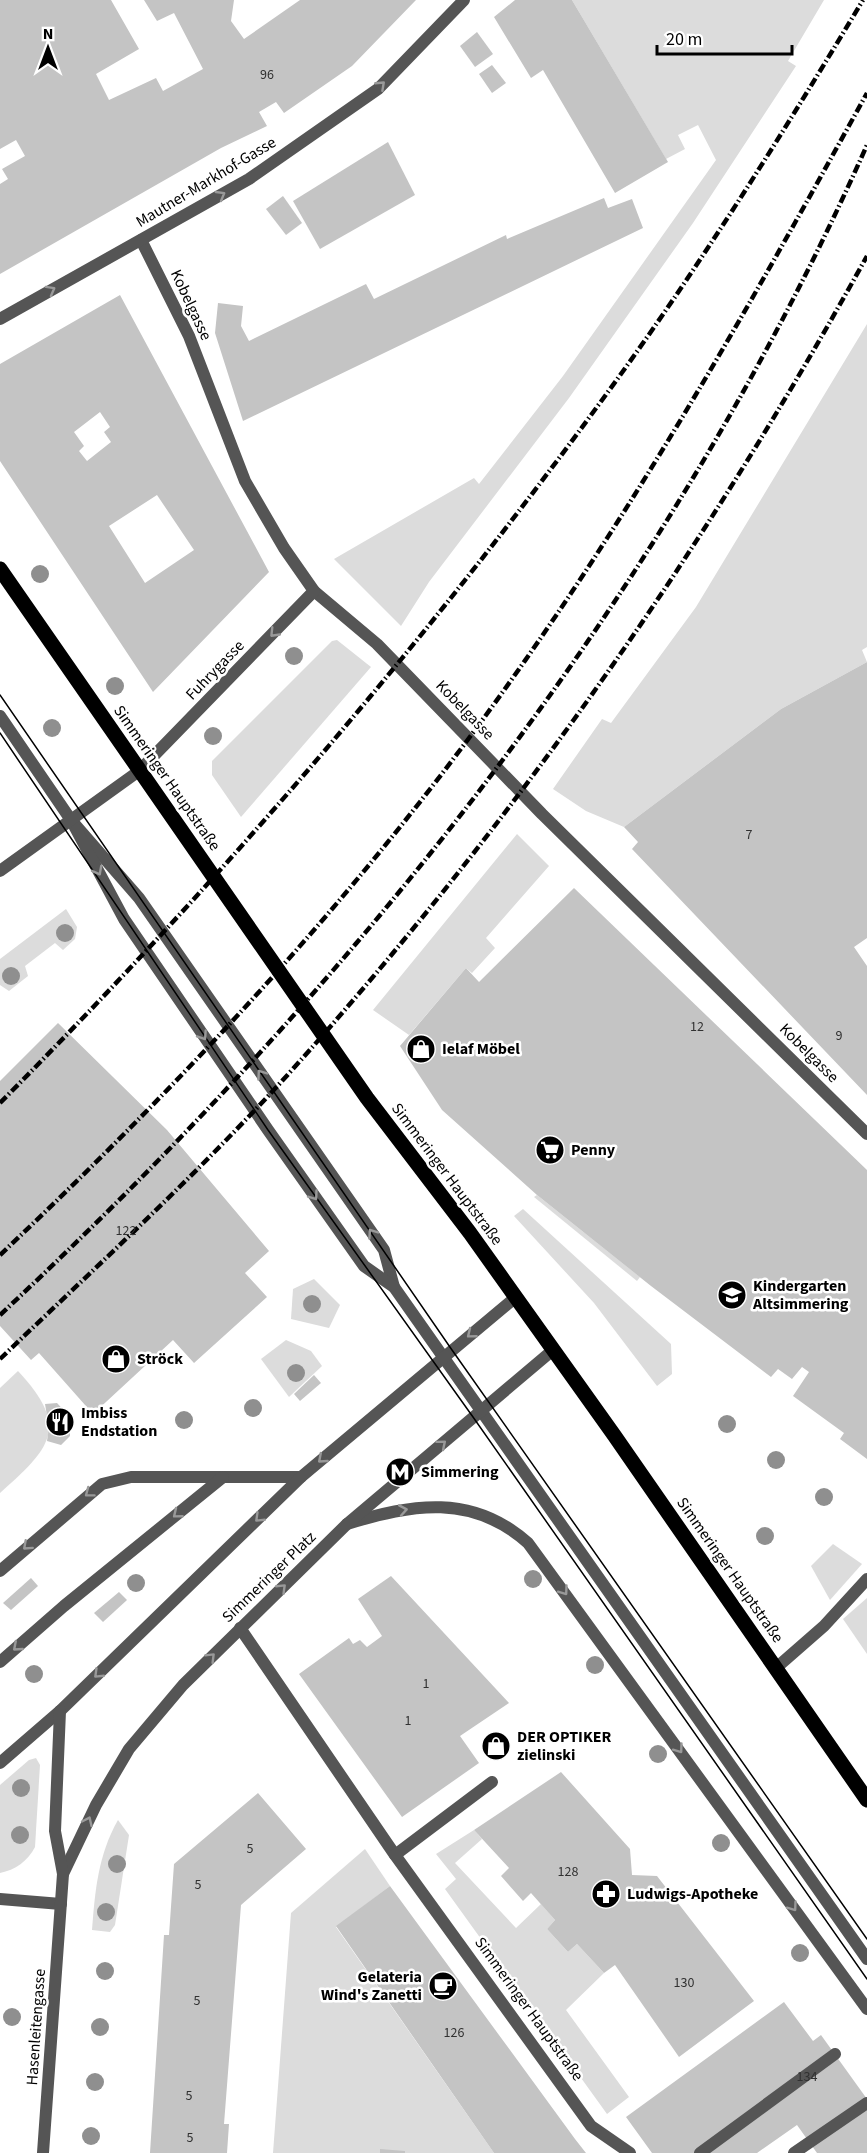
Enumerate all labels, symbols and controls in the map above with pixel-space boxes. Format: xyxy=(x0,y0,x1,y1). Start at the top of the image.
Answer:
north arrow xyxy=(18,18,78,78)
scale bar xyxy=(657,18,792,56)
text: N xyxy=(43,23,53,45)
text: 20 m xyxy=(666,27,702,52)
house number: 96 xyxy=(260,65,274,85)
one-way arrow xyxy=(375,81,385,92)
street label: Mautner-Markhof-Gasse xyxy=(132,131,280,233)
one-way arrow xyxy=(215,191,225,202)
street label: Kobelgasse xyxy=(165,266,217,344)
one-way arrow xyxy=(45,286,55,298)
one-way arrow xyxy=(270,625,281,636)
street label: Fuhrygasse xyxy=(181,635,249,705)
street label: Kobelgasse xyxy=(431,675,499,745)
street label: Simmeringer Hauptstraße xyxy=(108,701,226,855)
house number: 7 xyxy=(746,825,753,845)
one-way arrow xyxy=(91,865,103,876)
house number: 12 xyxy=(690,1017,704,1037)
street label: Kobelgasse xyxy=(774,1018,844,1088)
house number: 9 xyxy=(836,1026,843,1046)
one-way arrow xyxy=(196,1029,207,1040)
shop icon: Ielaf Möbel xyxy=(405,1033,437,1065)
place label: Ielaf Möbel xyxy=(442,1038,520,1060)
one-way arrow xyxy=(257,1069,268,1080)
street label: Simmeringer Hauptstraße xyxy=(386,1098,508,1250)
supermarket icon: Penny xyxy=(534,1134,566,1166)
place label: Penny xyxy=(571,1139,616,1161)
one-way arrow xyxy=(307,1189,318,1200)
house number: 122 xyxy=(116,1221,136,1241)
one-way arrow xyxy=(368,1229,379,1240)
place label: Kindergarten Altsimmering xyxy=(752,1275,849,1315)
school or university icon: Kindergarten Altsimmering xyxy=(716,1279,748,1311)
one-way arrow xyxy=(467,1327,478,1338)
shop icon: Ströck xyxy=(100,1343,132,1375)
place label: Ströck xyxy=(137,1348,183,1370)
place label: Imbiss Endstation xyxy=(81,1402,157,1442)
restaurant icon: Imbiss Endstation xyxy=(44,1406,76,1438)
one-way arrow xyxy=(435,1440,446,1451)
one-way arrow xyxy=(318,1452,329,1463)
metro station icon: Simmering xyxy=(384,1456,416,1488)
place label: Simmering xyxy=(421,1461,499,1483)
one-way arrow xyxy=(85,1486,96,1497)
street label: Simmeringer Hauptstraße xyxy=(671,1493,789,1647)
one-way arrow xyxy=(398,1504,408,1517)
one-way arrow xyxy=(173,1506,184,1517)
one-way arrow xyxy=(256,1510,267,1521)
street label: Simmeringer Platz xyxy=(217,1526,321,1628)
one-way arrow xyxy=(23,1539,34,1550)
one-way arrow xyxy=(274,1584,285,1595)
one-way arrow xyxy=(557,1584,568,1595)
one-way arrow xyxy=(13,1640,24,1651)
one-way arrow xyxy=(204,1653,215,1664)
one-way arrow xyxy=(94,1667,105,1678)
house number: 1 xyxy=(423,1674,430,1694)
house number: 1 xyxy=(405,1711,412,1731)
place label: DER OPTIKER zielinski xyxy=(517,1726,611,1766)
shop icon: DER OPTIKER zielinski xyxy=(480,1730,512,1762)
one-way arrow xyxy=(672,1742,683,1753)
one-way arrow xyxy=(81,1817,93,1828)
house number: 5 xyxy=(247,1839,254,1859)
house number: 128 xyxy=(558,1862,578,1882)
house number: 5 xyxy=(195,1875,202,1895)
pharmacy icon: Ludwigs-Apotheke xyxy=(590,1878,622,1910)
place label: Ludwigs-Apotheke xyxy=(627,1883,758,1905)
one-way arrow xyxy=(786,1900,797,1911)
street label: Simmeringer Hauptstraße xyxy=(469,1933,589,2085)
place label: Gelateria Wind's Zanetti xyxy=(321,1966,422,2006)
street label: Hasenleitengasse xyxy=(21,1968,51,2086)
cafe icon: Gelateria Wind's Zanetti xyxy=(427,1970,459,2002)
house number: 130 xyxy=(674,1973,694,1993)
house number: 5 xyxy=(194,1991,201,2011)
house number: 126 xyxy=(444,2023,464,2043)
house number: 134 xyxy=(797,2067,817,2087)
house number: 5 xyxy=(186,2086,193,2106)
house number: 5 xyxy=(187,2128,194,2148)

